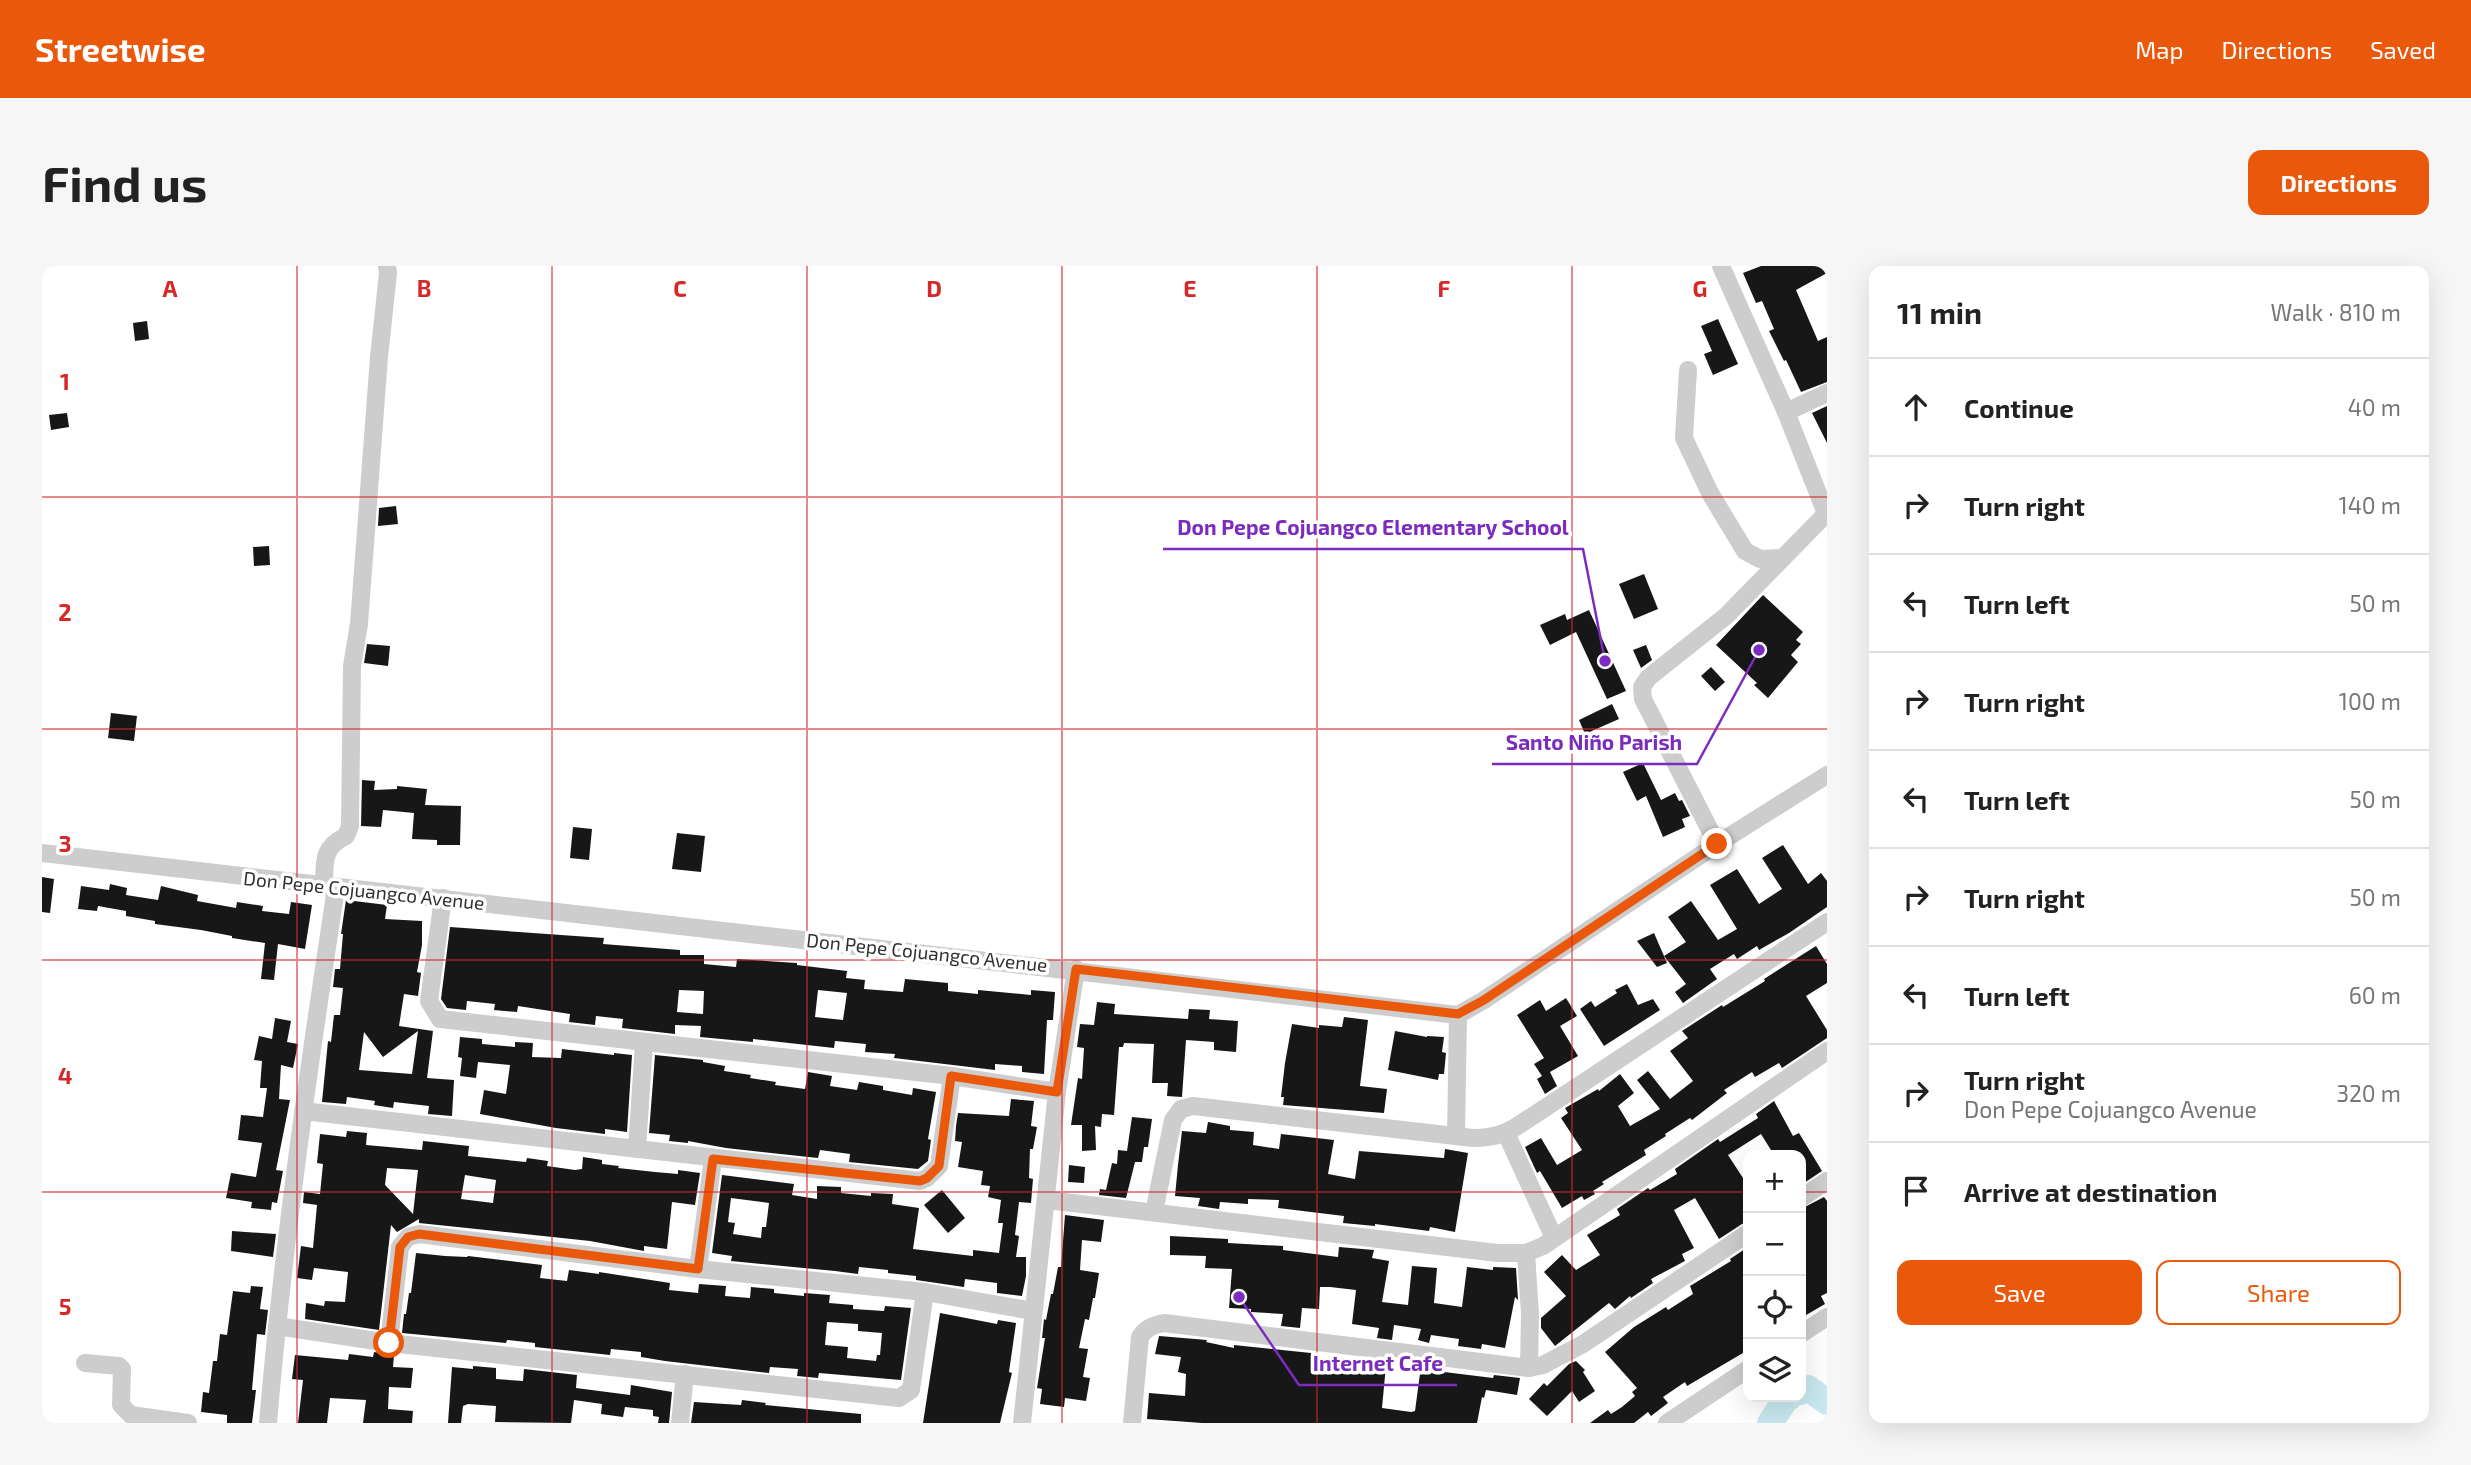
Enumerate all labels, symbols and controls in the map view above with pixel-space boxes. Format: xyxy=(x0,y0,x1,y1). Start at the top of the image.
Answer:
text: Streetwise xyxy=(35,29,206,69)
text: Map xyxy=(2135,35,2183,64)
text: Directions xyxy=(2221,35,2332,64)
text: Saved xyxy=(2370,35,2436,64)
button: Directions xyxy=(2248,150,2429,215)
text: Find us xyxy=(42,153,207,212)
text: A xyxy=(162,274,178,302)
text: B xyxy=(417,274,431,302)
text: C xyxy=(673,274,687,302)
text: D xyxy=(926,274,942,302)
text: E xyxy=(1183,274,1197,302)
text: F xyxy=(1438,274,1451,302)
text: G xyxy=(1693,274,1707,302)
text: 11 min xyxy=(1897,294,1982,330)
text: Walk · 810 m xyxy=(2271,298,2401,326)
text: 1 xyxy=(60,367,70,395)
icon: ahead xyxy=(1897,388,1935,426)
text: Continue xyxy=(1964,392,2074,423)
text: 40 m xyxy=(2348,393,2401,421)
icon: right xyxy=(1897,486,1935,524)
text: Turn right xyxy=(1964,490,2085,521)
text: 140 m xyxy=(2339,491,2401,519)
callout: Don Pepe Cojuangco Elementary School xyxy=(1163,507,1583,549)
text: Don Pepe Cojuangco Elementary School xyxy=(1177,514,1569,540)
icon: left xyxy=(1897,584,1935,622)
text: Turn left xyxy=(1964,588,2070,619)
text: 50 m xyxy=(2350,589,2401,617)
text: 2 xyxy=(58,598,72,626)
icon: right xyxy=(1897,682,1935,720)
text: Turn right xyxy=(1964,686,2085,717)
text: 100 m xyxy=(2339,687,2401,715)
callout: Santo Niño Parish xyxy=(1492,722,1697,764)
text: Santo Niño Parish xyxy=(1506,729,1682,754)
icon: left xyxy=(1897,780,1935,818)
text: Turn left xyxy=(1964,784,2070,815)
text: 50 m xyxy=(2350,785,2401,813)
route end xyxy=(1701,828,1732,859)
text: 3 xyxy=(58,829,72,857)
street label: Don Pepe Cojuangco Avenue xyxy=(242,866,486,914)
icon: right xyxy=(1897,878,1935,916)
text: Turn right xyxy=(1964,882,2085,913)
text: 50 m xyxy=(2350,883,2401,911)
street label: Don Pepe Cojuangco Avenue xyxy=(805,928,1049,976)
icon: left xyxy=(1897,976,1935,1014)
text: Turn left xyxy=(1964,980,2070,1011)
text: 60 m xyxy=(2349,981,2401,1009)
text: 4 xyxy=(58,1061,72,1089)
text: Turn right xyxy=(1964,1064,2085,1095)
icon: right xyxy=(1897,1074,1935,1112)
text: 320 m xyxy=(2336,1079,2401,1107)
text: Don Pepe Cojuangco Avenue xyxy=(1964,1095,2257,1123)
map controls xyxy=(1743,1150,1806,1402)
button: + xyxy=(1743,1150,1806,1213)
icon: arrive xyxy=(1897,1172,1935,1210)
text: Arrive at destination xyxy=(1964,1176,2217,1207)
button: − xyxy=(1743,1213,1806,1276)
button: Save xyxy=(1897,1260,2142,1325)
button: Share xyxy=(2156,1260,2401,1325)
button: locate xyxy=(1743,1276,1806,1339)
text: 5 xyxy=(59,1292,71,1320)
route start xyxy=(373,1327,404,1358)
button: layers xyxy=(1743,1339,1806,1402)
callout: Internet Cafe xyxy=(1299,1343,1457,1385)
text: Internet Cafe xyxy=(1313,1350,1443,1375)

